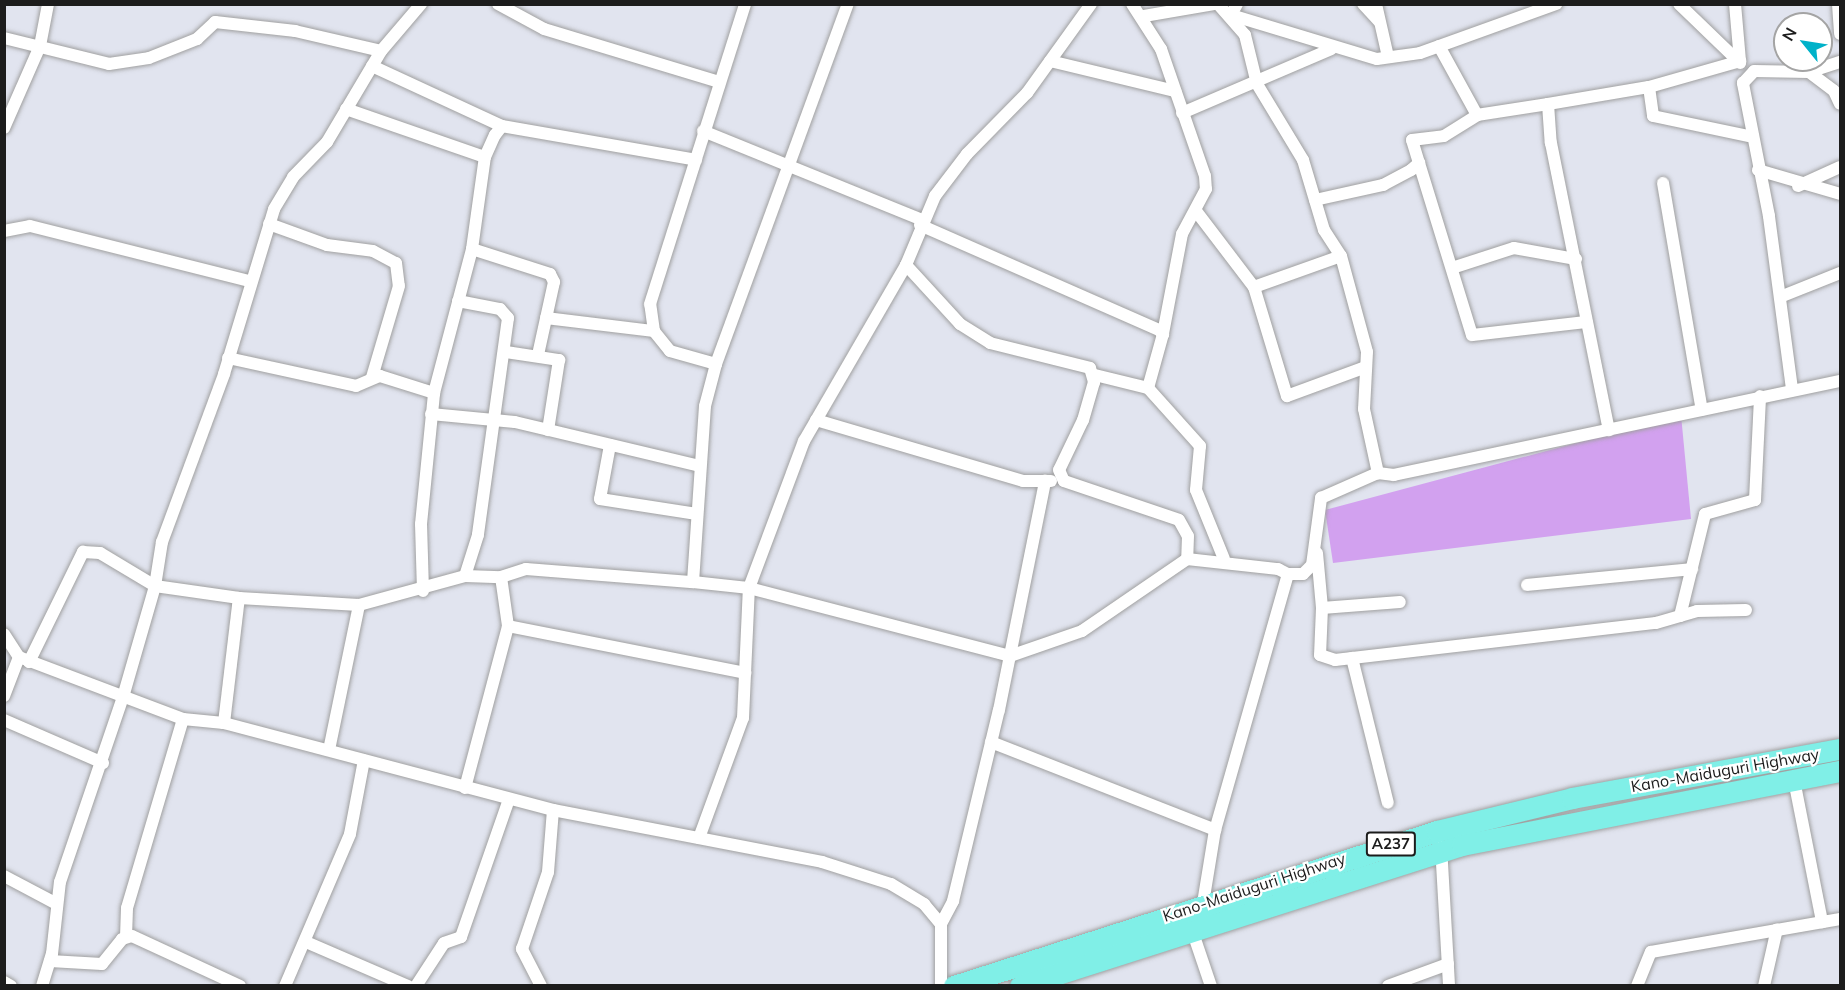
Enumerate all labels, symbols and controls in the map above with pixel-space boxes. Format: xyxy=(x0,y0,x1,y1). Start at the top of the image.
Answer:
north arrow xyxy=(1773,12,1833,72)
text: N xyxy=(1777,24,1801,44)
street label: Kano-Maiduguri Highway xyxy=(1629,744,1821,796)
road number: A237 xyxy=(1366,832,1416,856)
street label: Kano-Maiduguri Highway xyxy=(1160,848,1348,926)

